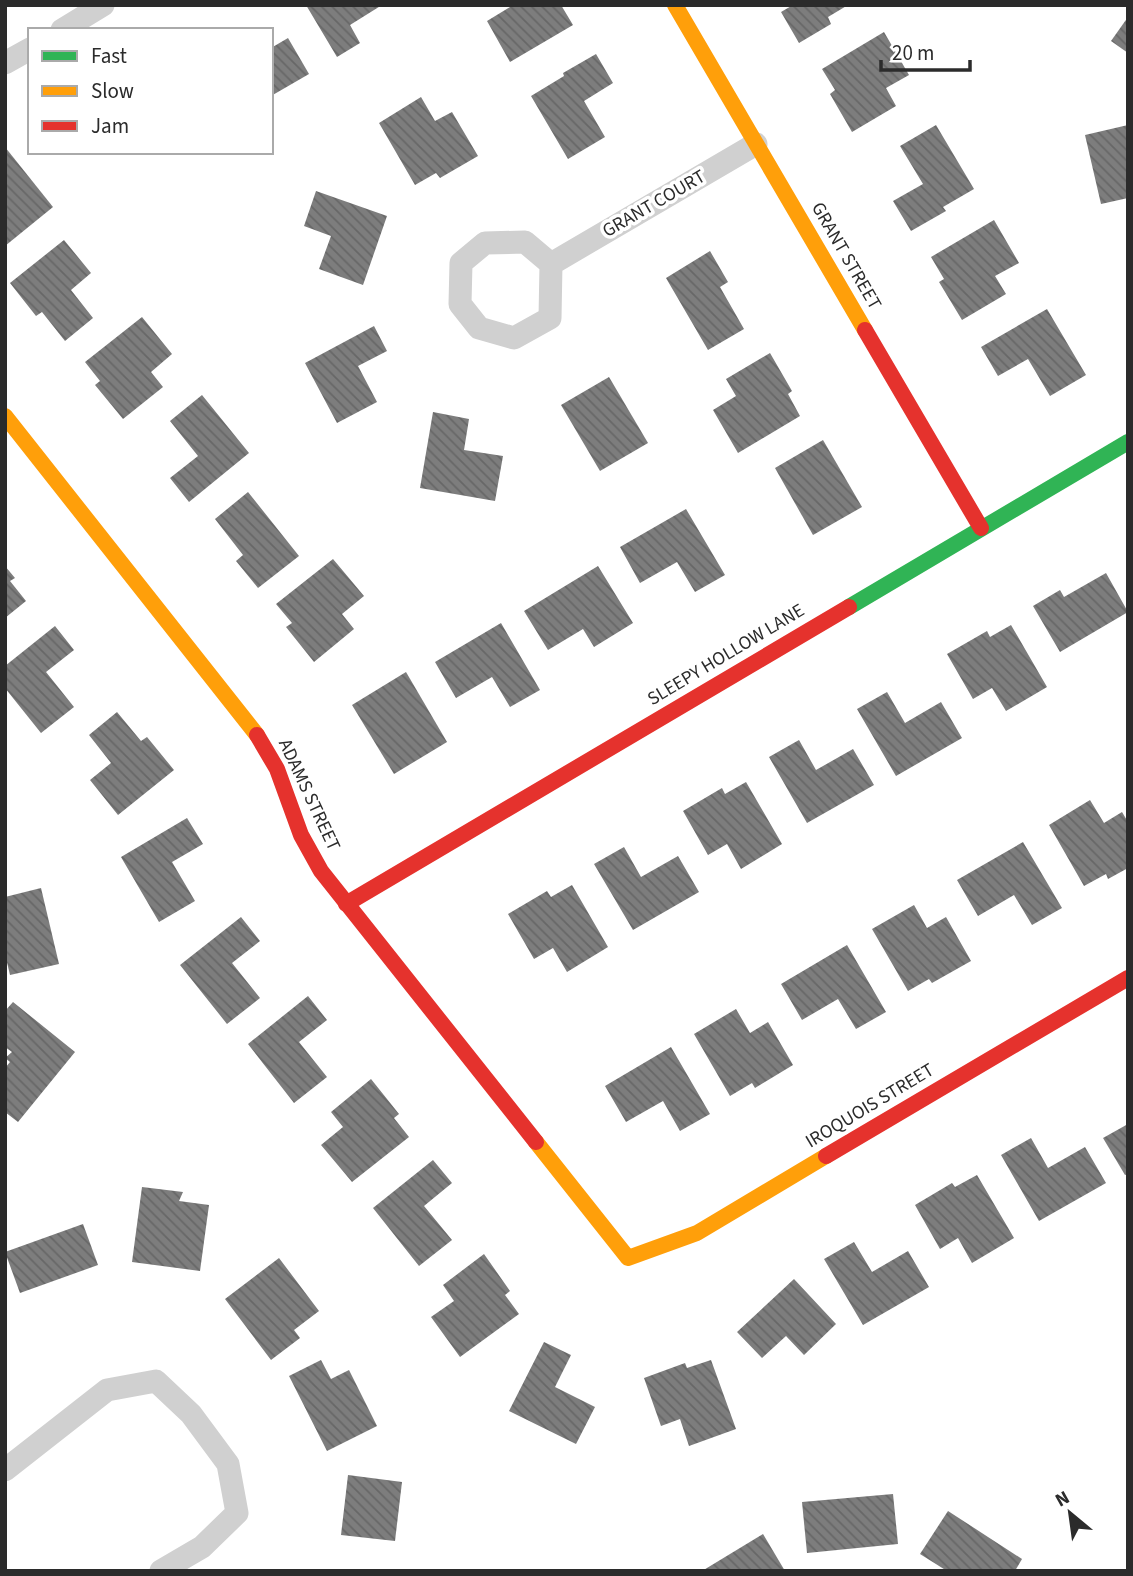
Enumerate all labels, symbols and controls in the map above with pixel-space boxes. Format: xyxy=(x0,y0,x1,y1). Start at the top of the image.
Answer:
legend xyxy=(28,28,273,154)
scale bar xyxy=(881,28,970,72)
text: 20 m xyxy=(892,38,934,68)
text: Fast xyxy=(91,41,127,71)
text: Slow xyxy=(91,76,134,106)
text: Jam xyxy=(91,111,129,141)
street label: GRANT COURT xyxy=(597,164,711,244)
street label: GRANT STREET xyxy=(804,197,888,315)
street label: SLEEPY HOLLOW LANE xyxy=(642,597,810,713)
street label: ADAMS STREET xyxy=(271,735,347,855)
street label: IROQUOIS STREET xyxy=(801,1057,939,1155)
north arrow xyxy=(1035,1478,1105,1548)
text: N xyxy=(1050,1485,1075,1514)

